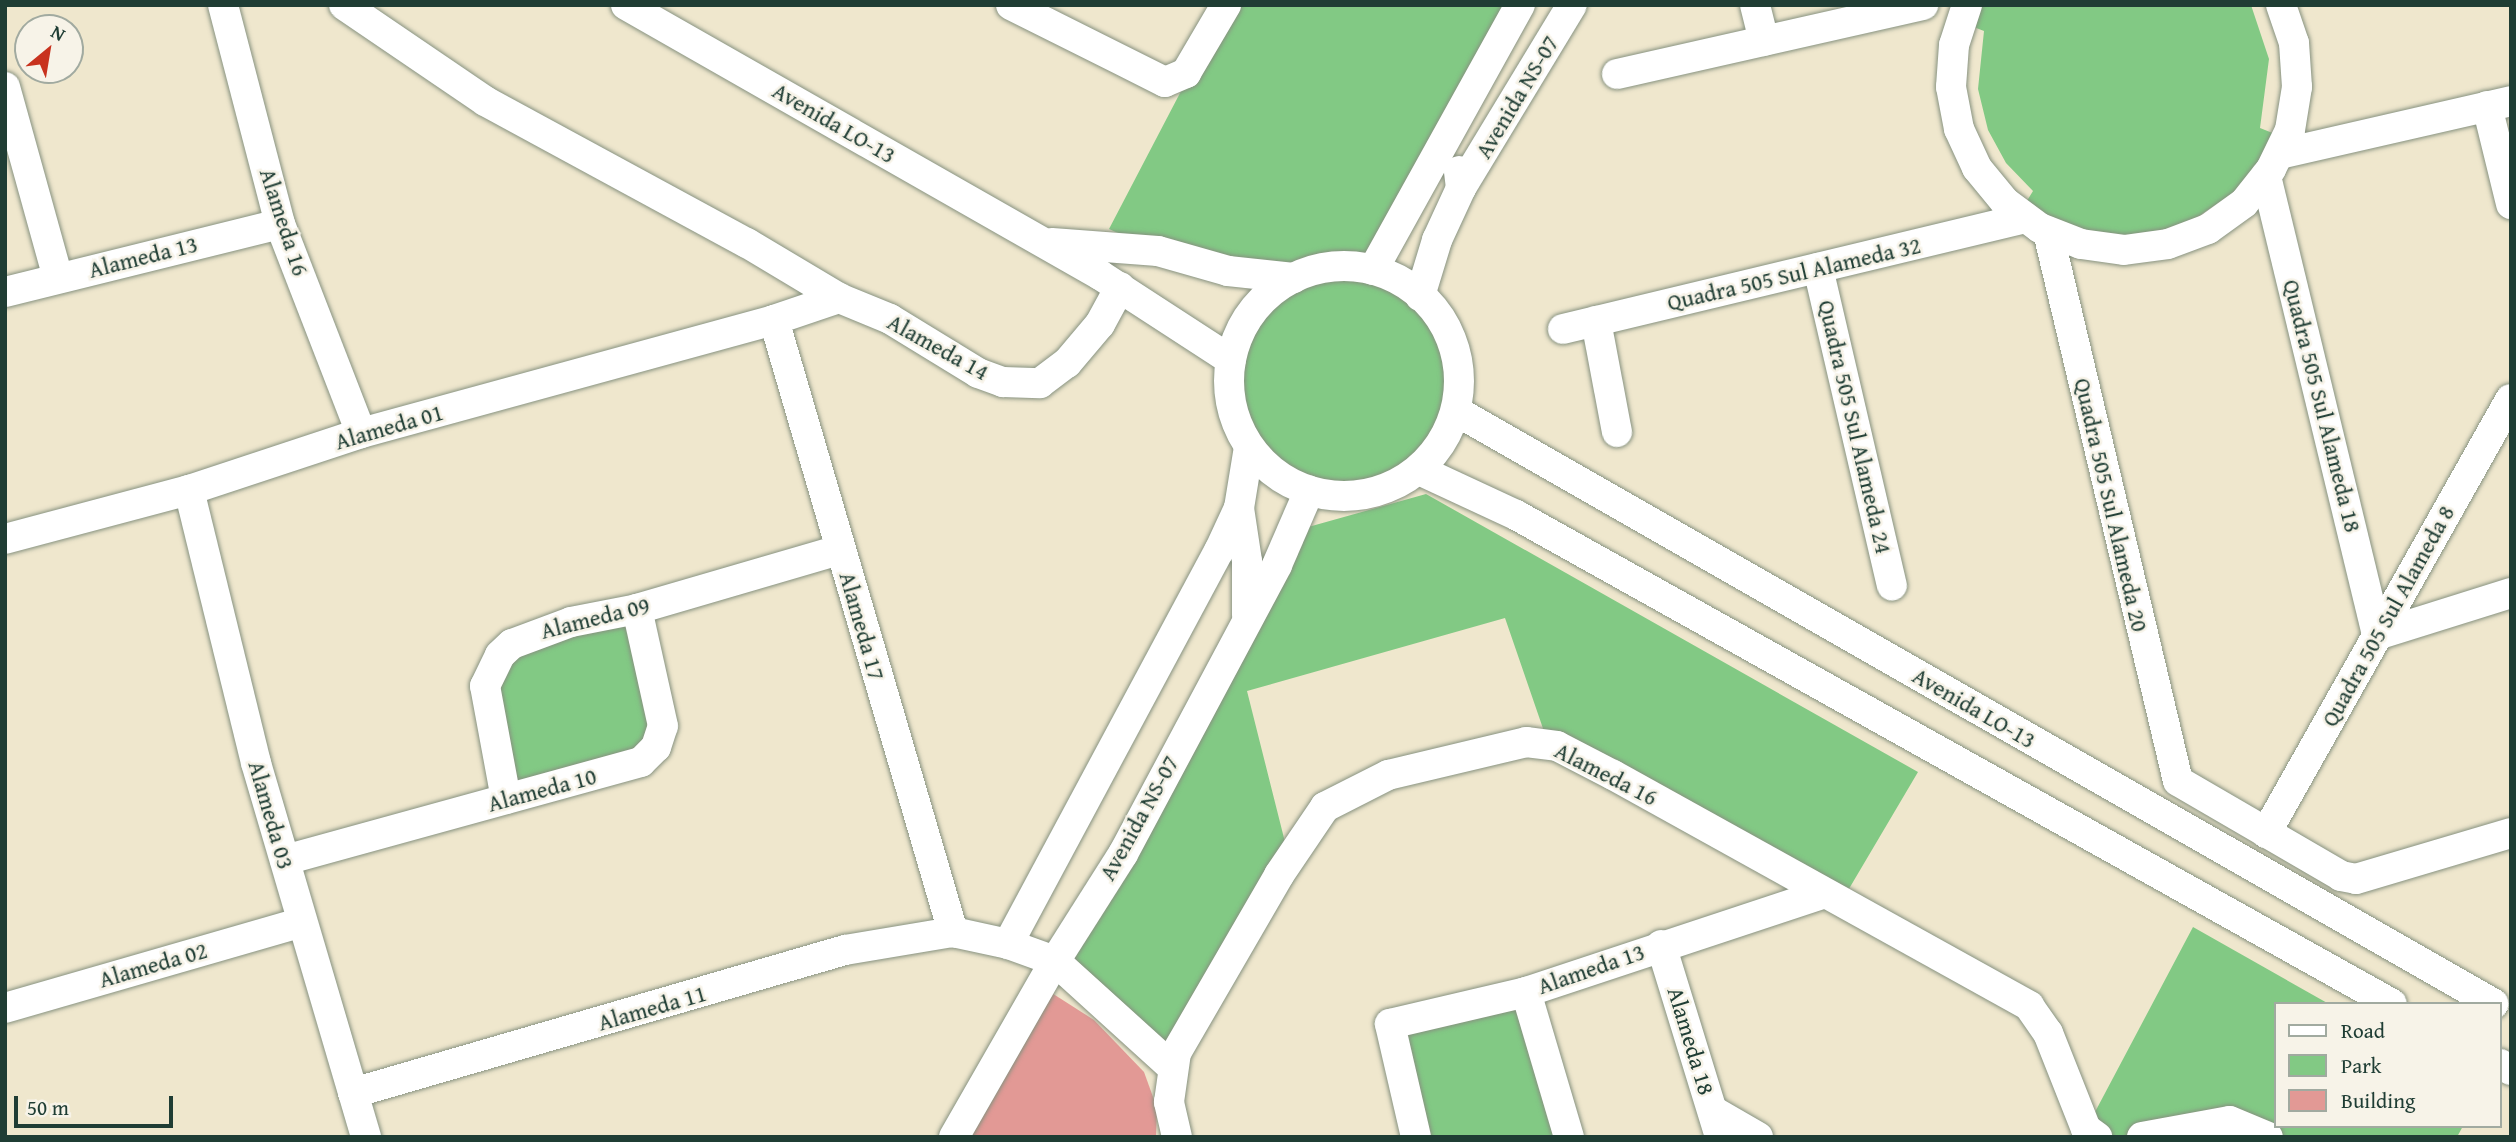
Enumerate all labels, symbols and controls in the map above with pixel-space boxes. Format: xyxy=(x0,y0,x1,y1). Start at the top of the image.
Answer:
north arrow xyxy=(14,14,84,84)
text: N xyxy=(46,17,71,48)
street label: Avenida NS-07 xyxy=(1470,31,1564,163)
street label: Avenida LO-13 xyxy=(768,77,900,169)
street label: Alameda 16 xyxy=(254,165,314,279)
street label: Alameda 13 xyxy=(86,230,200,284)
street label: Quadra 505 Sul Alameda 32 xyxy=(1664,231,1924,317)
street label: Quadra 505 Sul Alameda 18 xyxy=(2277,277,2367,535)
street label: Quadra 505 Sul Alameda 24 xyxy=(1812,297,1898,557)
street label: Alameda 14 xyxy=(883,308,993,386)
street label: Quadra 505 Sul Alameda 20 xyxy=(2068,375,2154,635)
street label: Alameda 01 xyxy=(332,398,446,456)
street label: Quadra 505 Sul Alameda 8 xyxy=(2316,501,2460,731)
street label: Alameda 17 xyxy=(833,569,891,683)
street label: Alameda 09 xyxy=(538,591,652,645)
street label: Avenida LO-13 xyxy=(1908,662,2040,754)
street label: Alameda 16 xyxy=(1550,736,1662,812)
street label: Avenida NS-07 xyxy=(1093,751,1185,885)
street label: Alameda 03 xyxy=(242,758,300,872)
street label: Alameda 10 xyxy=(485,762,599,818)
street label: Alameda 02 xyxy=(96,936,210,994)
street label: Alameda 13 xyxy=(1534,938,1648,1000)
street label: Alameda 11 xyxy=(595,979,709,1037)
street label: Alameda 18 xyxy=(1662,984,1720,1098)
legend xyxy=(2274,1002,2502,1128)
text: Road xyxy=(2341,1015,2385,1046)
text: Park xyxy=(2341,1050,2382,1081)
scale bar xyxy=(18,1082,177,1126)
text: Building xyxy=(2341,1085,2415,1116)
text: 50 m xyxy=(27,1092,69,1123)

